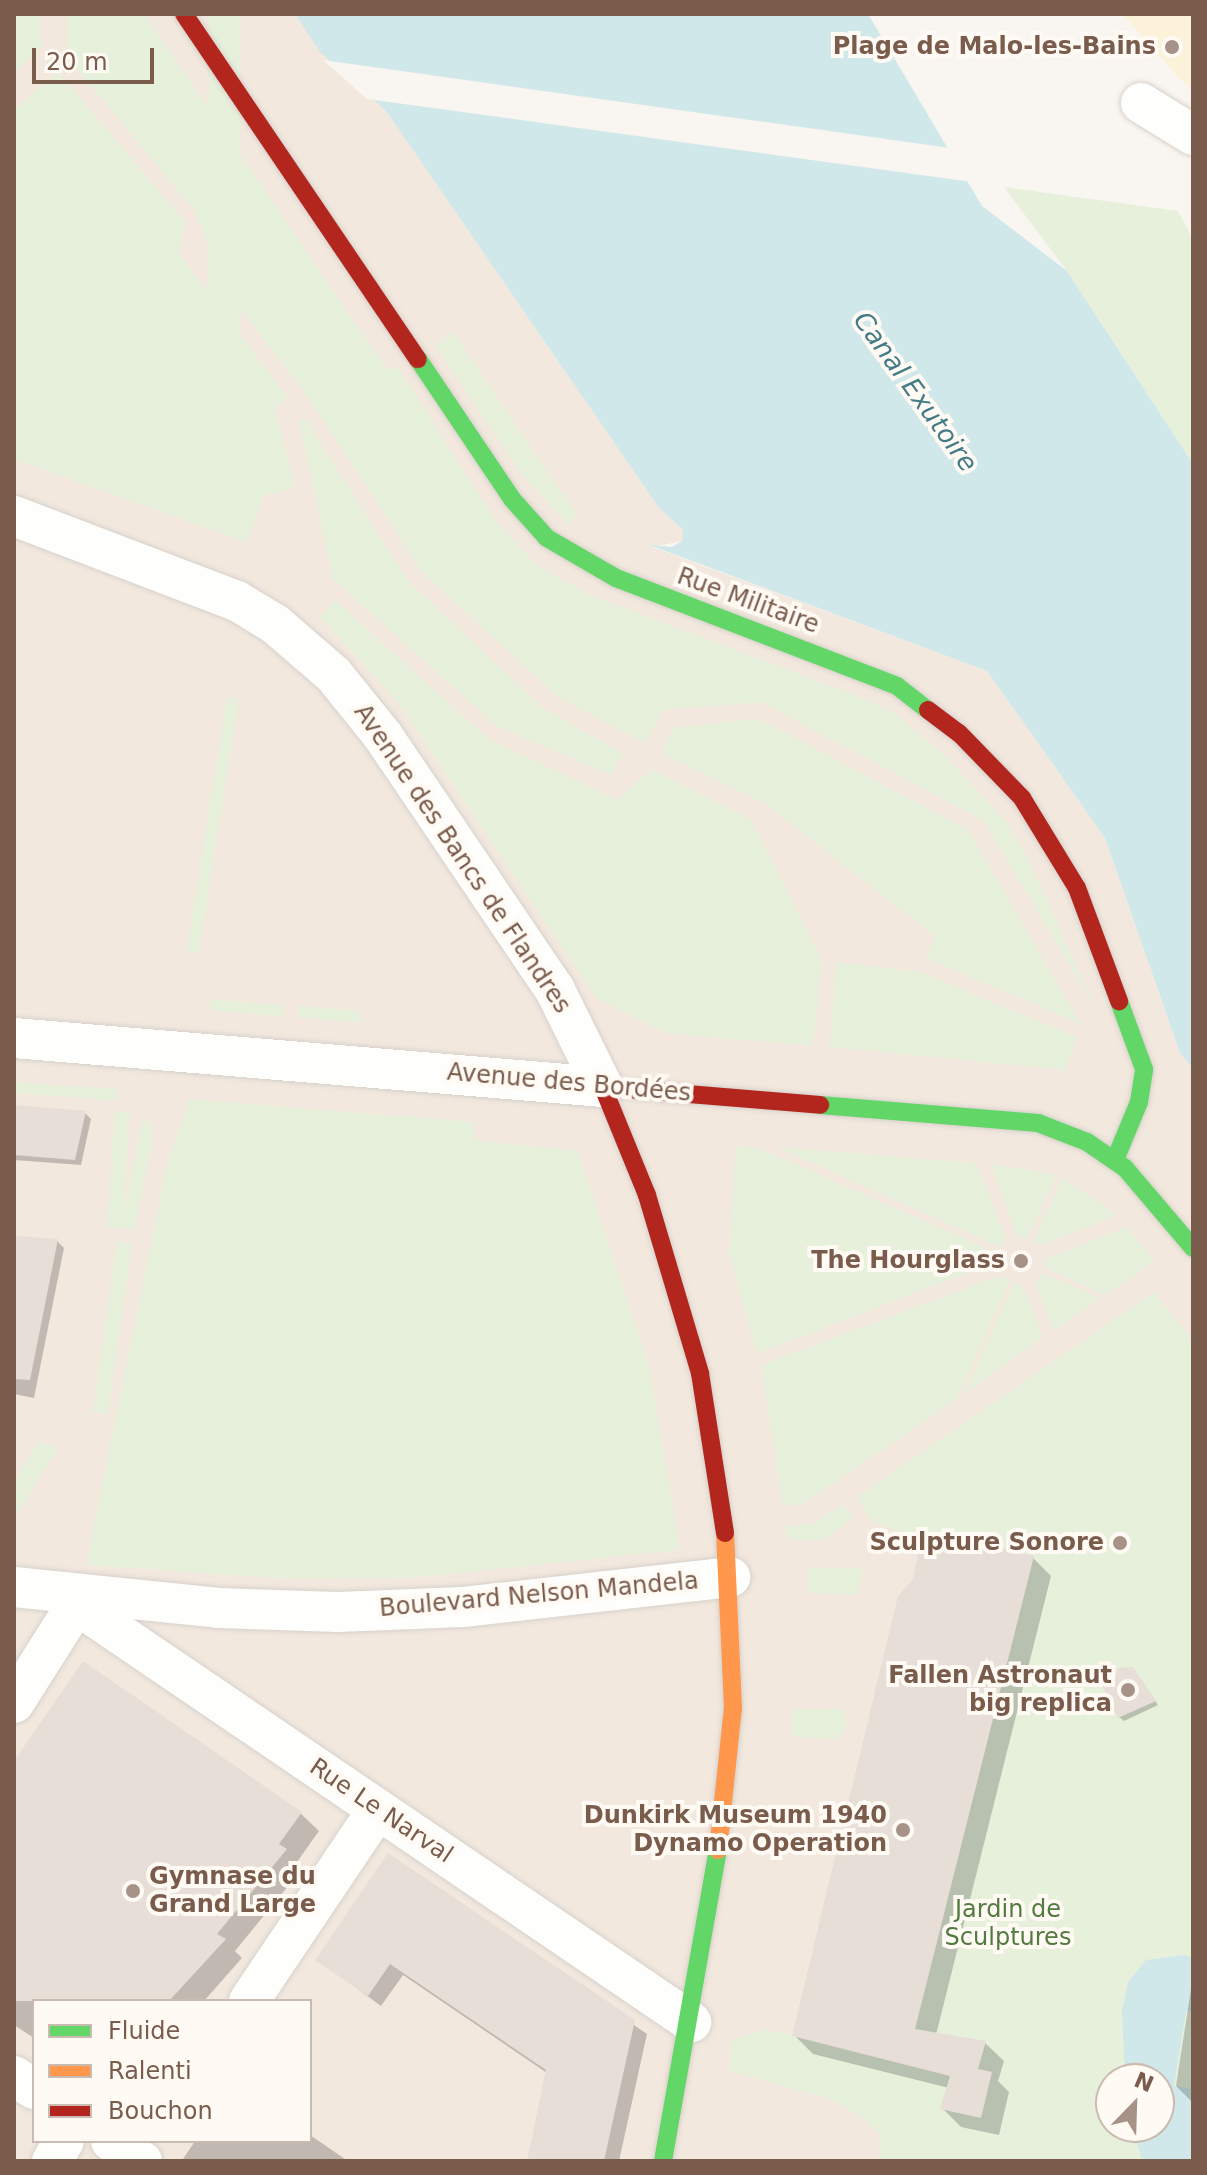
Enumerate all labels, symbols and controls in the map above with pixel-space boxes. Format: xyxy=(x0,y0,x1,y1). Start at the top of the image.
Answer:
scale bar xyxy=(36,32,158,82)
place label: Plage de Malo-les-Bains xyxy=(833,33,1156,61)
marker: Plage de Malo-les-Bains xyxy=(1163,38,1181,56)
text: 20 m xyxy=(46,48,108,76)
water label: Canal Exutoire xyxy=(846,306,984,478)
street label: Rue Militaire xyxy=(673,562,823,640)
street label: Avenue des Bancs de Flandres xyxy=(348,699,576,1019)
street label: Avenue des Bordées xyxy=(446,1058,692,1108)
place label: The Hourglass xyxy=(811,1247,1005,1275)
marker: The Hourglass xyxy=(1012,1252,1030,1270)
place label: Sculpture Sonore xyxy=(870,1529,1104,1557)
marker: Sculpture Sonore xyxy=(1111,1534,1129,1552)
street label: Boulevard Nelson Mandela xyxy=(378,1567,700,1623)
place label: Fallen Astronaut big replica xyxy=(888,1662,1112,1718)
marker: Fallen Astronaut big replica xyxy=(1119,1681,1137,1699)
street label: Rue Le Narval xyxy=(304,1752,458,1870)
place label: Dunkirk Museum 1940 Dynamo Operation xyxy=(584,1802,887,1858)
marker: Dunkirk Museum 1940 Dynamo Operation xyxy=(894,1821,912,1839)
place label: Gymnase du Grand Large xyxy=(149,1863,316,1919)
marker: Gymnase du Grand Large xyxy=(124,1882,142,1900)
park label: Jardin de Sculptures xyxy=(945,1896,1071,1952)
legend xyxy=(32,1999,312,2143)
text: Fluide xyxy=(108,2017,180,2045)
text: Ralenti xyxy=(108,2057,192,2085)
north arrow xyxy=(1095,2063,1175,2143)
text: N xyxy=(1130,2067,1157,2097)
text: Bouchon xyxy=(108,2097,213,2125)

